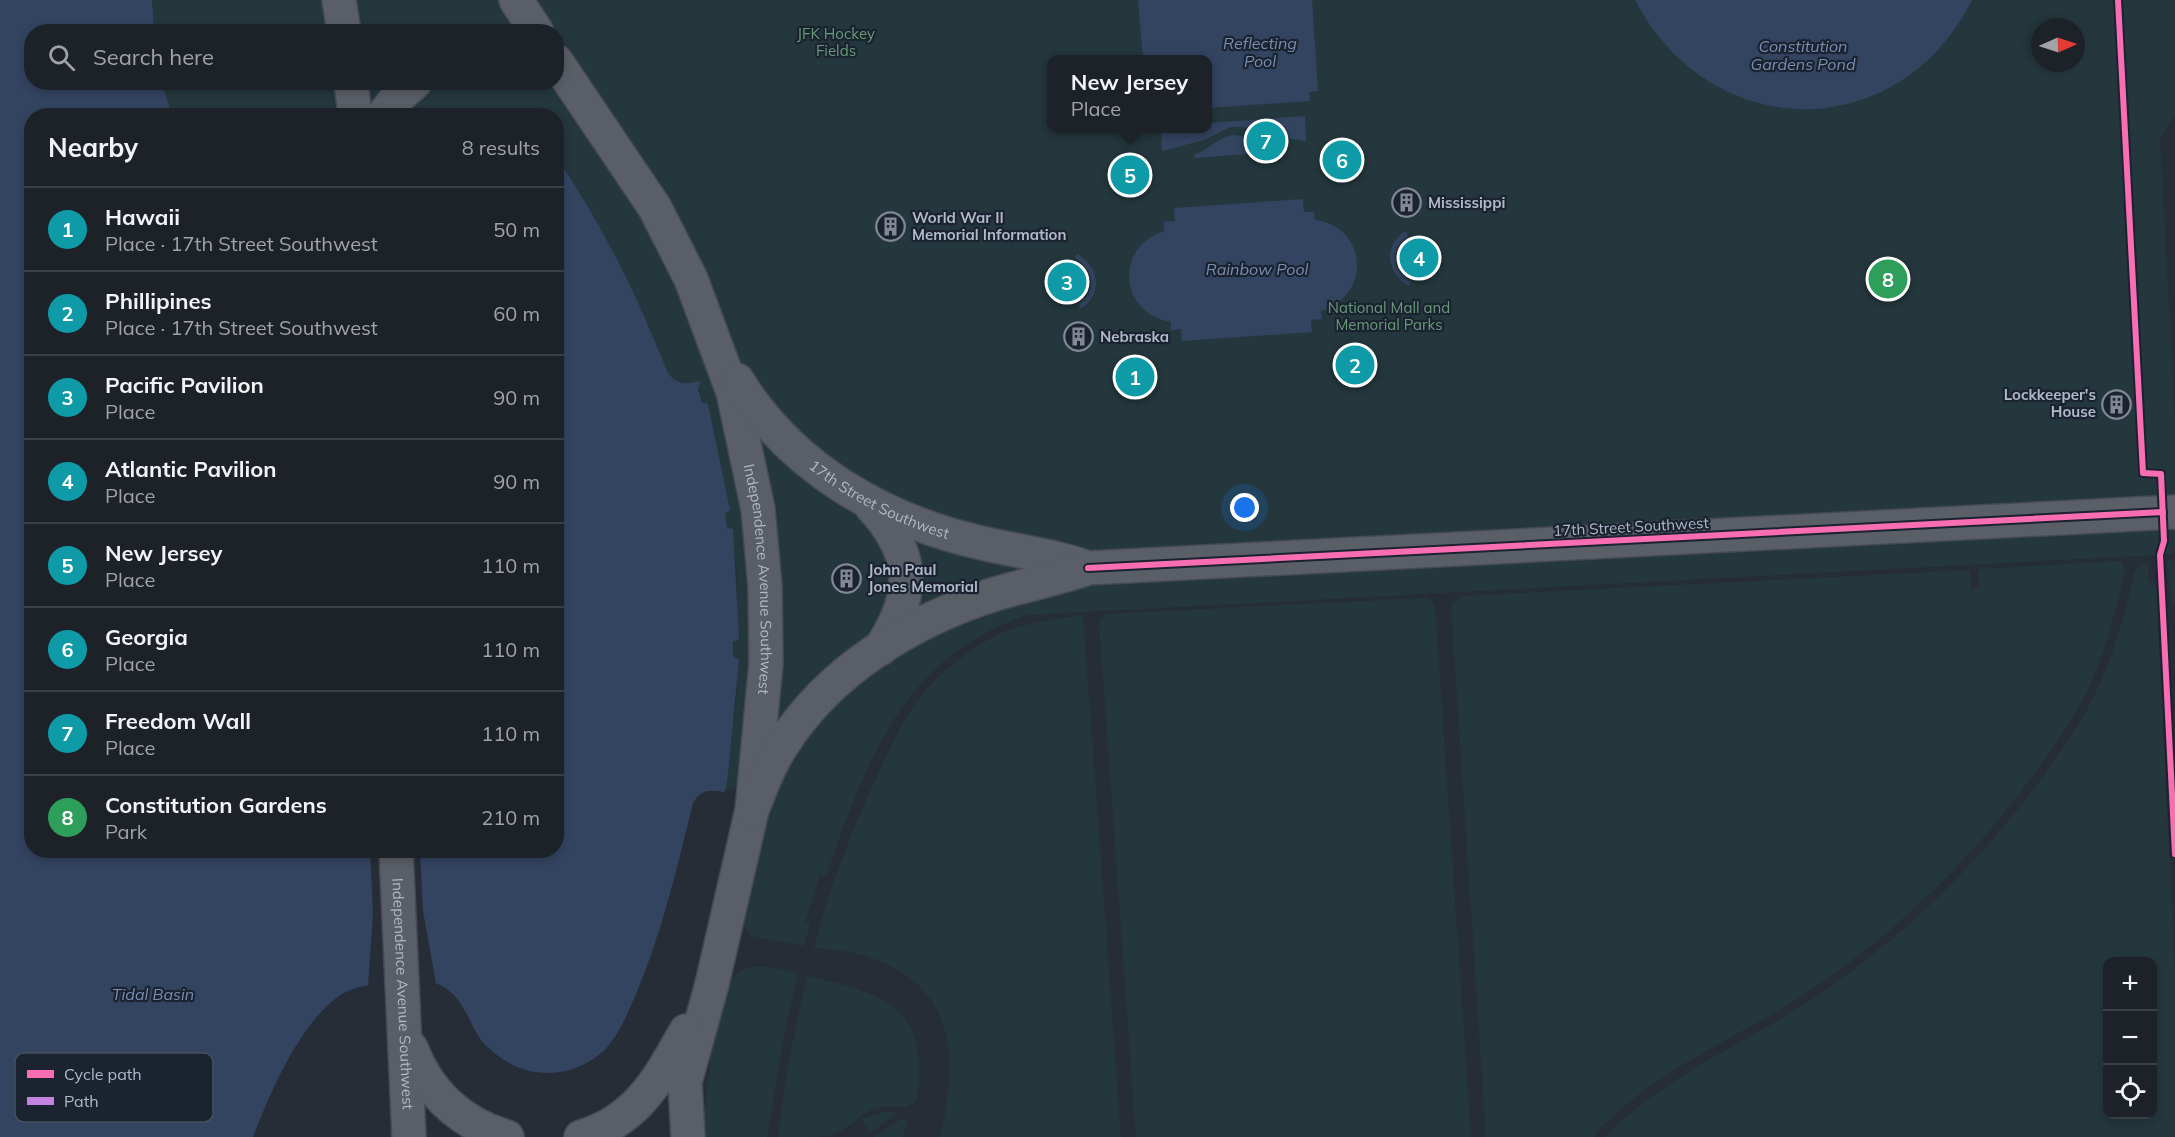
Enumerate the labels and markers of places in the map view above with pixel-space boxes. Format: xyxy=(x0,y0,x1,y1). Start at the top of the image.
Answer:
pin: 7 xyxy=(1246,118,1286,164)
pin: 6 xyxy=(1322,138,1362,182)
pin: 5 xyxy=(1110,152,1150,198)
building icon: Mississippi xyxy=(1391,187,1423,219)
place label: Mississippi xyxy=(1428,193,1505,212)
place label: World War II Memorial Information xyxy=(912,208,1067,244)
building icon: World War II Memorial Information xyxy=(875,211,907,243)
pin: 4 xyxy=(1400,236,1438,280)
pin: 8 xyxy=(1868,256,1908,302)
pin: 3 xyxy=(1048,260,1086,304)
building icon: Nebraska xyxy=(1063,321,1095,353)
place label: Nebraska xyxy=(1100,327,1169,346)
pin: 2 xyxy=(1336,342,1374,388)
pin: 1 xyxy=(1116,354,1154,400)
place label: Lockkeeper's House xyxy=(2004,385,2096,421)
building icon: Lockkeeper's House xyxy=(2101,388,2133,420)
place label: John Paul Jones Memorial xyxy=(868,560,978,596)
building icon: John Paul Jones Memorial xyxy=(831,563,863,595)

